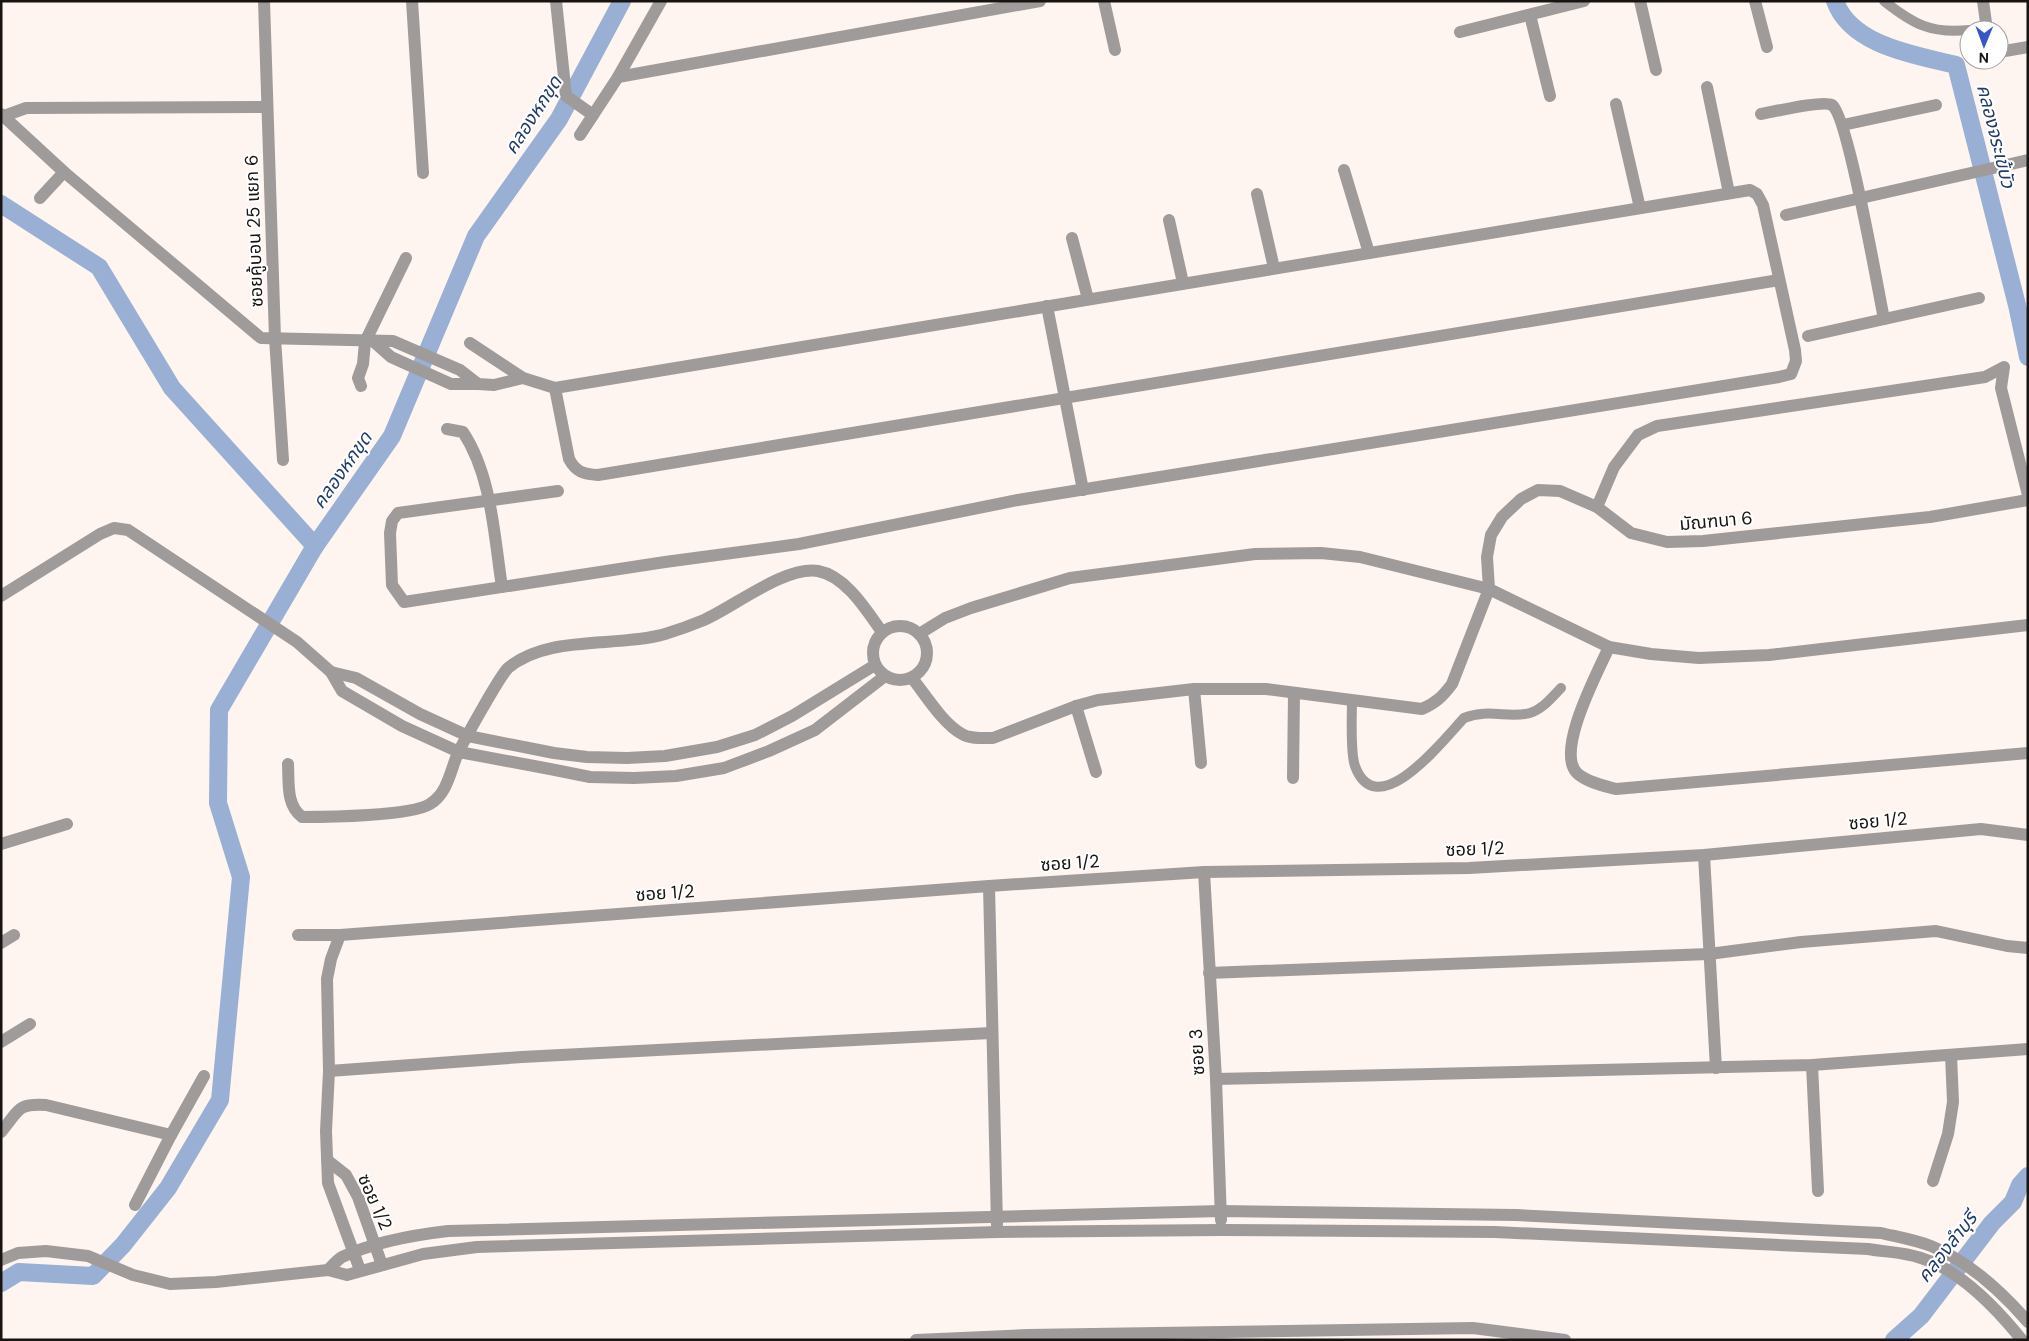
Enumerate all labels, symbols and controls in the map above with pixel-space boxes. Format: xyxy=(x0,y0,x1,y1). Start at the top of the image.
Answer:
north arrow xyxy=(1959,20,2009,70)
text: N xyxy=(1979,49,1989,67)
water label: คลองหกขุด xyxy=(498,70,568,159)
water label: คลองจระเข้บัว xyxy=(1971,82,2021,191)
street label: ซอยคู้บอน 25 แยก 6 xyxy=(239,154,269,308)
water label: คลองหกขุด xyxy=(306,426,378,513)
street label: มัณฑนา 6 xyxy=(1679,506,1753,536)
street label: ซอย 1/2 xyxy=(1848,806,1908,836)
street label: ซอย 1/2 xyxy=(1445,836,1505,862)
street label: ซอย 1/2 xyxy=(1040,849,1100,877)
street label: ซอย 1/2 xyxy=(635,879,695,907)
street label: ซอย 3 xyxy=(1184,1028,1210,1076)
street label: ซอย 1/2 xyxy=(352,1170,398,1234)
water label: คลองลำบุรี xyxy=(1912,1204,1985,1287)

